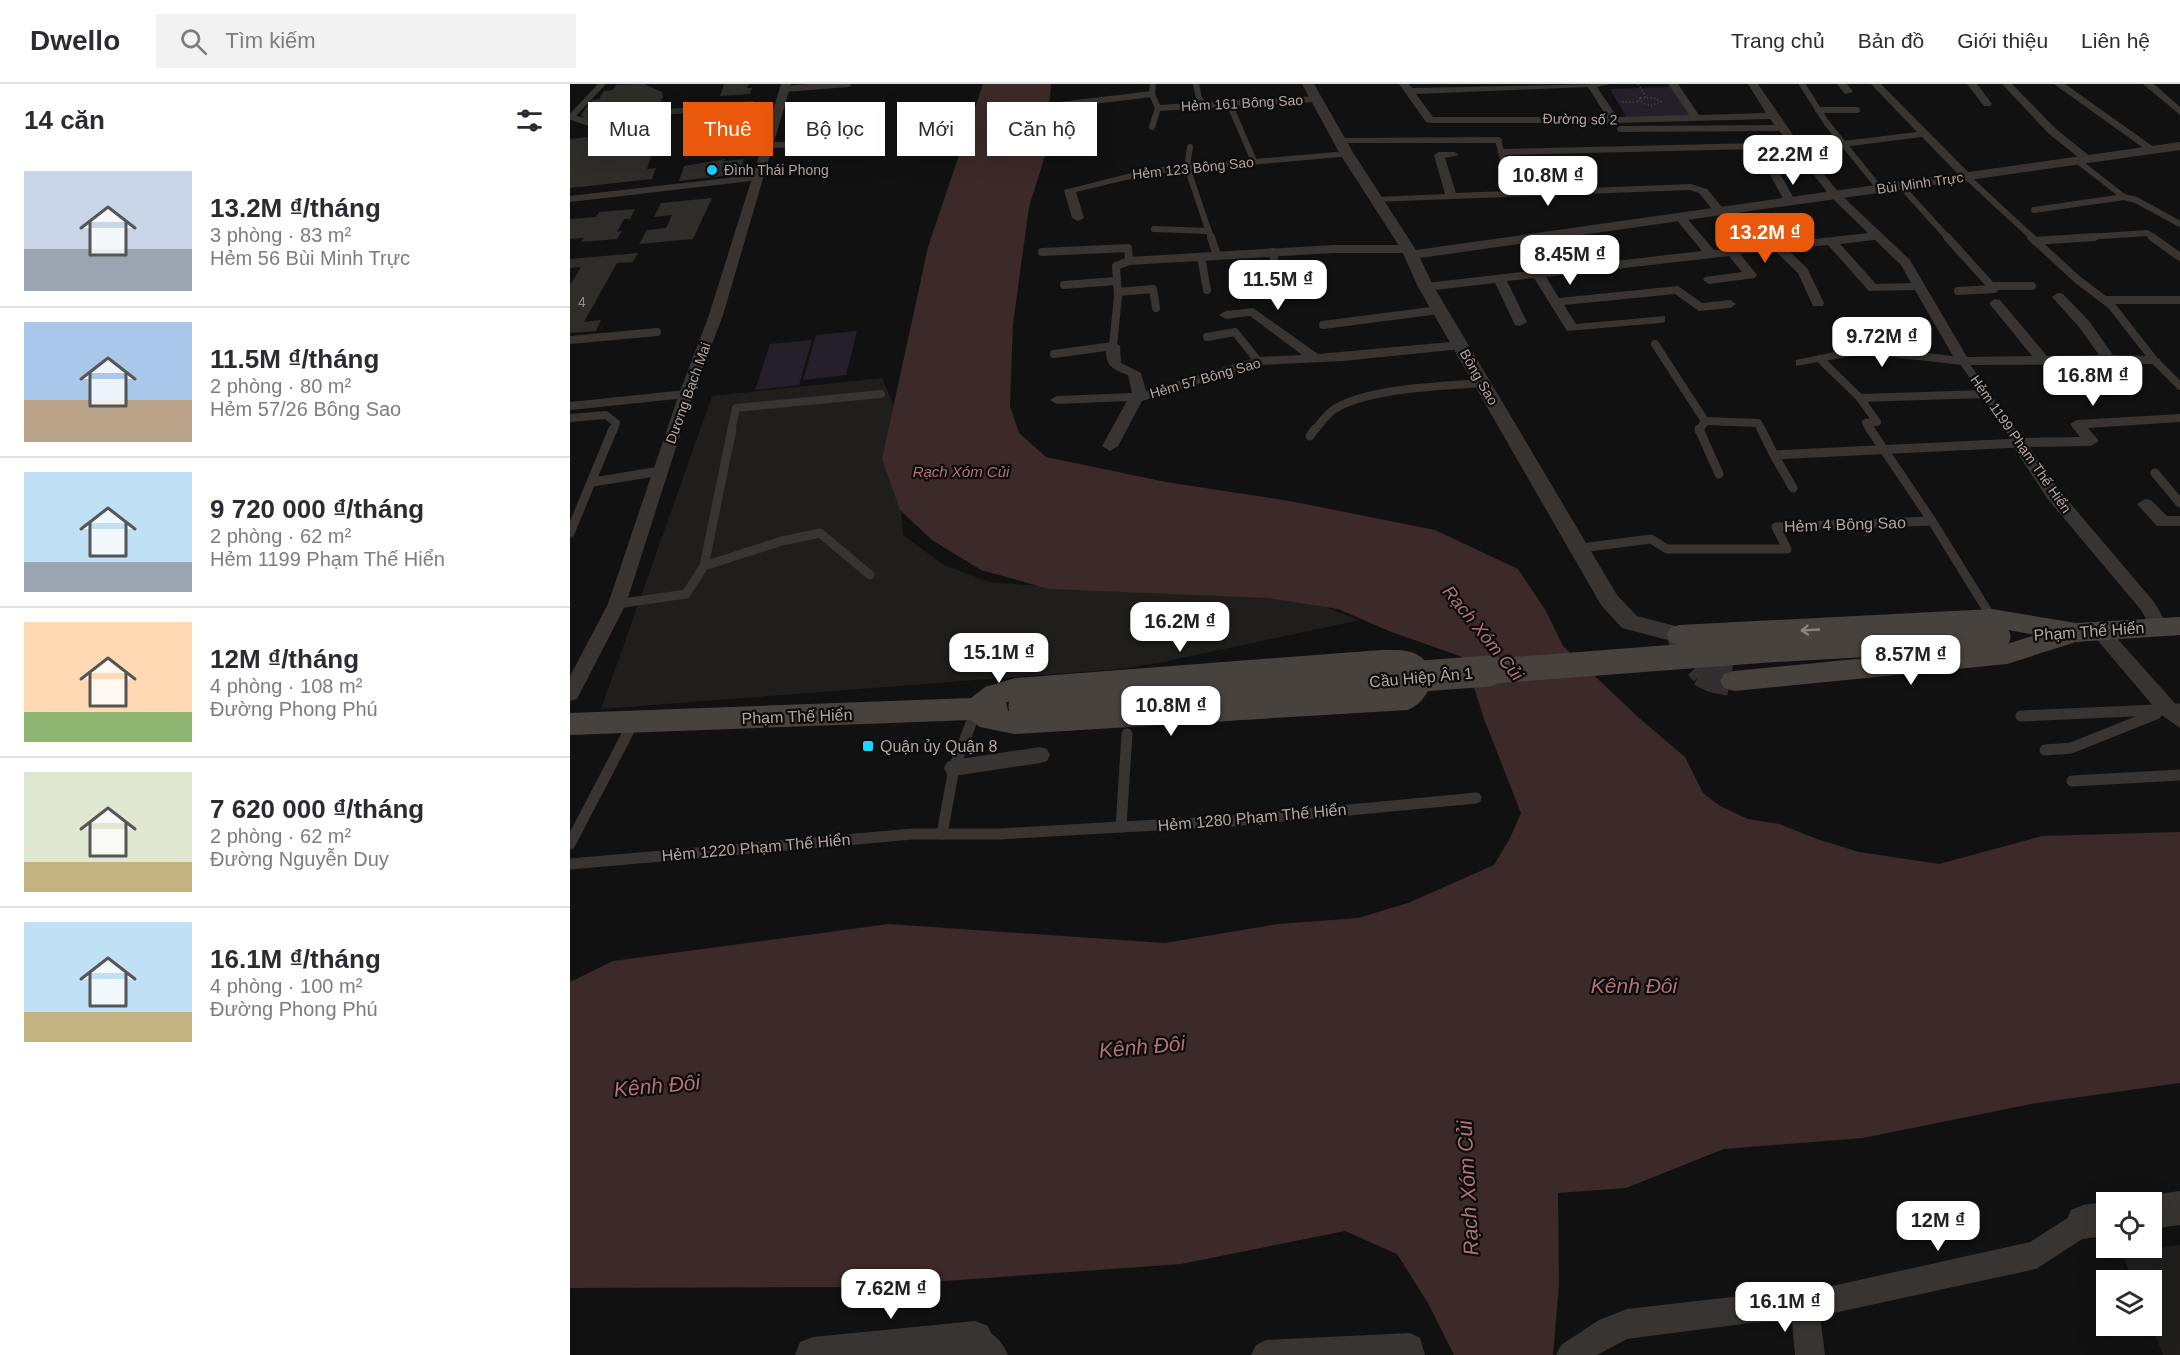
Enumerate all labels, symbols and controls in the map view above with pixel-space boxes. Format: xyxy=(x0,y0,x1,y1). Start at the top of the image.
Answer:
search box xyxy=(156,14,576,68)
text: Dwello xyxy=(30,25,120,56)
icon: search xyxy=(177,25,210,58)
text: Tìm kiếm xyxy=(225,28,316,53)
text: Trang chủ xyxy=(1731,29,1825,52)
text: Bản đồ xyxy=(1858,29,1924,52)
text: Giới thiệu xyxy=(1957,29,2048,52)
text: Liên hệ xyxy=(2081,29,2150,52)
street label: Hẻm 161 Bông Sao xyxy=(1181,92,1304,114)
chip: Mua xyxy=(588,102,671,156)
chip: Thuê xyxy=(683,102,773,156)
chip: Bộ lọc xyxy=(785,102,885,156)
chip: Mới xyxy=(897,102,975,156)
chip: Căn hộ xyxy=(987,102,1097,156)
icon: filters xyxy=(513,104,546,137)
text: 14 căn xyxy=(24,105,105,135)
street label: Đường số 2 xyxy=(1543,110,1618,128)
pin: 22.2M ₫ xyxy=(1738,135,1848,186)
text: 22.2M ₫ xyxy=(1757,143,1829,165)
street label: Hẻm 123 Bông Sao xyxy=(1131,154,1255,182)
pin: 10.8M ₫ xyxy=(1493,156,1603,207)
place label: Đình Thái Phong xyxy=(724,162,829,178)
marker: Đình Thái Phong xyxy=(705,163,719,177)
text: 10.8M ₫ xyxy=(1512,164,1584,186)
street label: Bùi Minh Trực xyxy=(1876,169,1964,197)
text: 13.2M ₫/tháng xyxy=(210,193,381,223)
icon: home xyxy=(72,195,144,267)
pin: 13.2M ₫ xyxy=(1710,213,1820,264)
text: 13.2M ₫ xyxy=(1729,221,1801,243)
text: 3 phòng · 83 m² xyxy=(210,224,351,246)
pin: 8.45M ₫ xyxy=(1515,235,1625,286)
text: 8.45M ₫ xyxy=(1534,243,1606,265)
text: Hẻm 56 Bùi Minh Trực xyxy=(210,247,410,269)
pin: 11.5M ₫ xyxy=(1223,260,1333,311)
text: 11.5M ₫ xyxy=(1243,268,1313,290)
house number: 4 xyxy=(578,294,586,310)
pin: 9.72M ₫ xyxy=(1827,317,1937,368)
text: 9.72M ₫ xyxy=(1846,325,1918,347)
street label: Dương Bạch Mai xyxy=(662,340,714,446)
text: 11.5M ₫/tháng xyxy=(210,344,379,374)
icon: home xyxy=(72,346,144,418)
street label: Bông Sao xyxy=(1457,346,1501,408)
street label: Hẻm 57 Bông Sao xyxy=(1148,354,1262,401)
pin: 16.8M ₫ xyxy=(2038,356,2148,407)
text: 16.8M ₫ xyxy=(2057,364,2129,386)
street label: Hẻm 1199 Phạm Thế Hiển xyxy=(1967,372,2075,516)
text: 2 phòng · 80 m² xyxy=(210,375,351,397)
text: Hẻm 57/26 Bông Sao xyxy=(210,398,401,420)
water label: Rạch Xóm Củi xyxy=(913,463,1010,480)
text: 9 720 000 ₫/tháng xyxy=(210,494,424,524)
icon: home xyxy=(72,496,144,568)
street label: Hẻm 4 Bông Sao xyxy=(1784,514,1906,535)
text: 2 phòng · 62 m² xyxy=(210,525,351,547)
text: Hẻm 1199 Phạm Thế Hiển xyxy=(210,548,445,570)
water label: Rạch Xóm Củi xyxy=(1439,582,1528,685)
pin: 16.2M ₫ xyxy=(1125,602,1235,653)
text: 16.2M ₫ xyxy=(1144,610,1216,632)
street label: Phạm Thế Hiển xyxy=(2033,619,2145,644)
one-way arrow xyxy=(1801,624,1821,635)
pin: 15.1M ₫ xyxy=(944,633,1054,684)
pin: 8.57M ₫ xyxy=(1856,635,1966,686)
text: 15.1M ₫ xyxy=(963,641,1035,663)
text: 8.57M ₫ xyxy=(1875,643,1947,665)
text: 12M ₫/tháng xyxy=(210,644,359,674)
icon: home xyxy=(72,646,144,718)
street label: Cầu Hiệp Ân 1 xyxy=(1368,663,1474,691)
text: 4 phòng · 108 m² xyxy=(210,675,362,697)
pin: 10.8M ₫ xyxy=(1116,686,1226,737)
text: 10.8M ₫ xyxy=(1135,694,1207,716)
text: Đường Phong Phú xyxy=(210,698,378,720)
street label: Phạm Thế Hiển xyxy=(741,706,853,727)
place label: Quận ủy Quận 8 xyxy=(880,738,998,755)
marker: Quận ủy Quận 8 xyxy=(861,739,875,753)
text: 7 620 000 ₫/tháng xyxy=(210,794,424,824)
icon: home xyxy=(72,796,144,868)
street label: Hẻm 1280 Phạm Thế Hiển xyxy=(1157,801,1347,834)
text: 2 phòng · 62 m² xyxy=(210,825,351,847)
street label: Hẻm 1220 Phạm Thế Hiển xyxy=(661,831,851,864)
text: Đường Nguyễn Duy xyxy=(210,848,389,870)
text: 16.1M ₫/tháng xyxy=(210,944,381,974)
icon: home xyxy=(72,946,144,1018)
water label: Kênh Đôi xyxy=(1591,974,1679,997)
text: 4 phòng · 100 m² xyxy=(210,975,362,997)
text: Đường Phong Phú xyxy=(210,998,378,1020)
water label: Kênh Đôi xyxy=(1098,1031,1187,1062)
water label: Kênh Đôi xyxy=(613,1070,702,1101)
water label: Rạch Xóm Củi xyxy=(1452,1118,1483,1256)
map controls xyxy=(2096,1192,2162,1336)
button: locate xyxy=(2096,1192,2162,1258)
pin: 12M ₫ xyxy=(1896,1201,1980,1252)
text: 12M ₫ xyxy=(1911,1209,1965,1231)
pin: 7.62M ₫ xyxy=(836,1269,946,1320)
button: layers xyxy=(2096,1270,2162,1336)
text: 7.62M ₫ xyxy=(855,1277,927,1299)
pin: 16.1M ₫ xyxy=(1730,1282,1840,1333)
text: 16.1M ₫ xyxy=(1749,1290,1821,1312)

